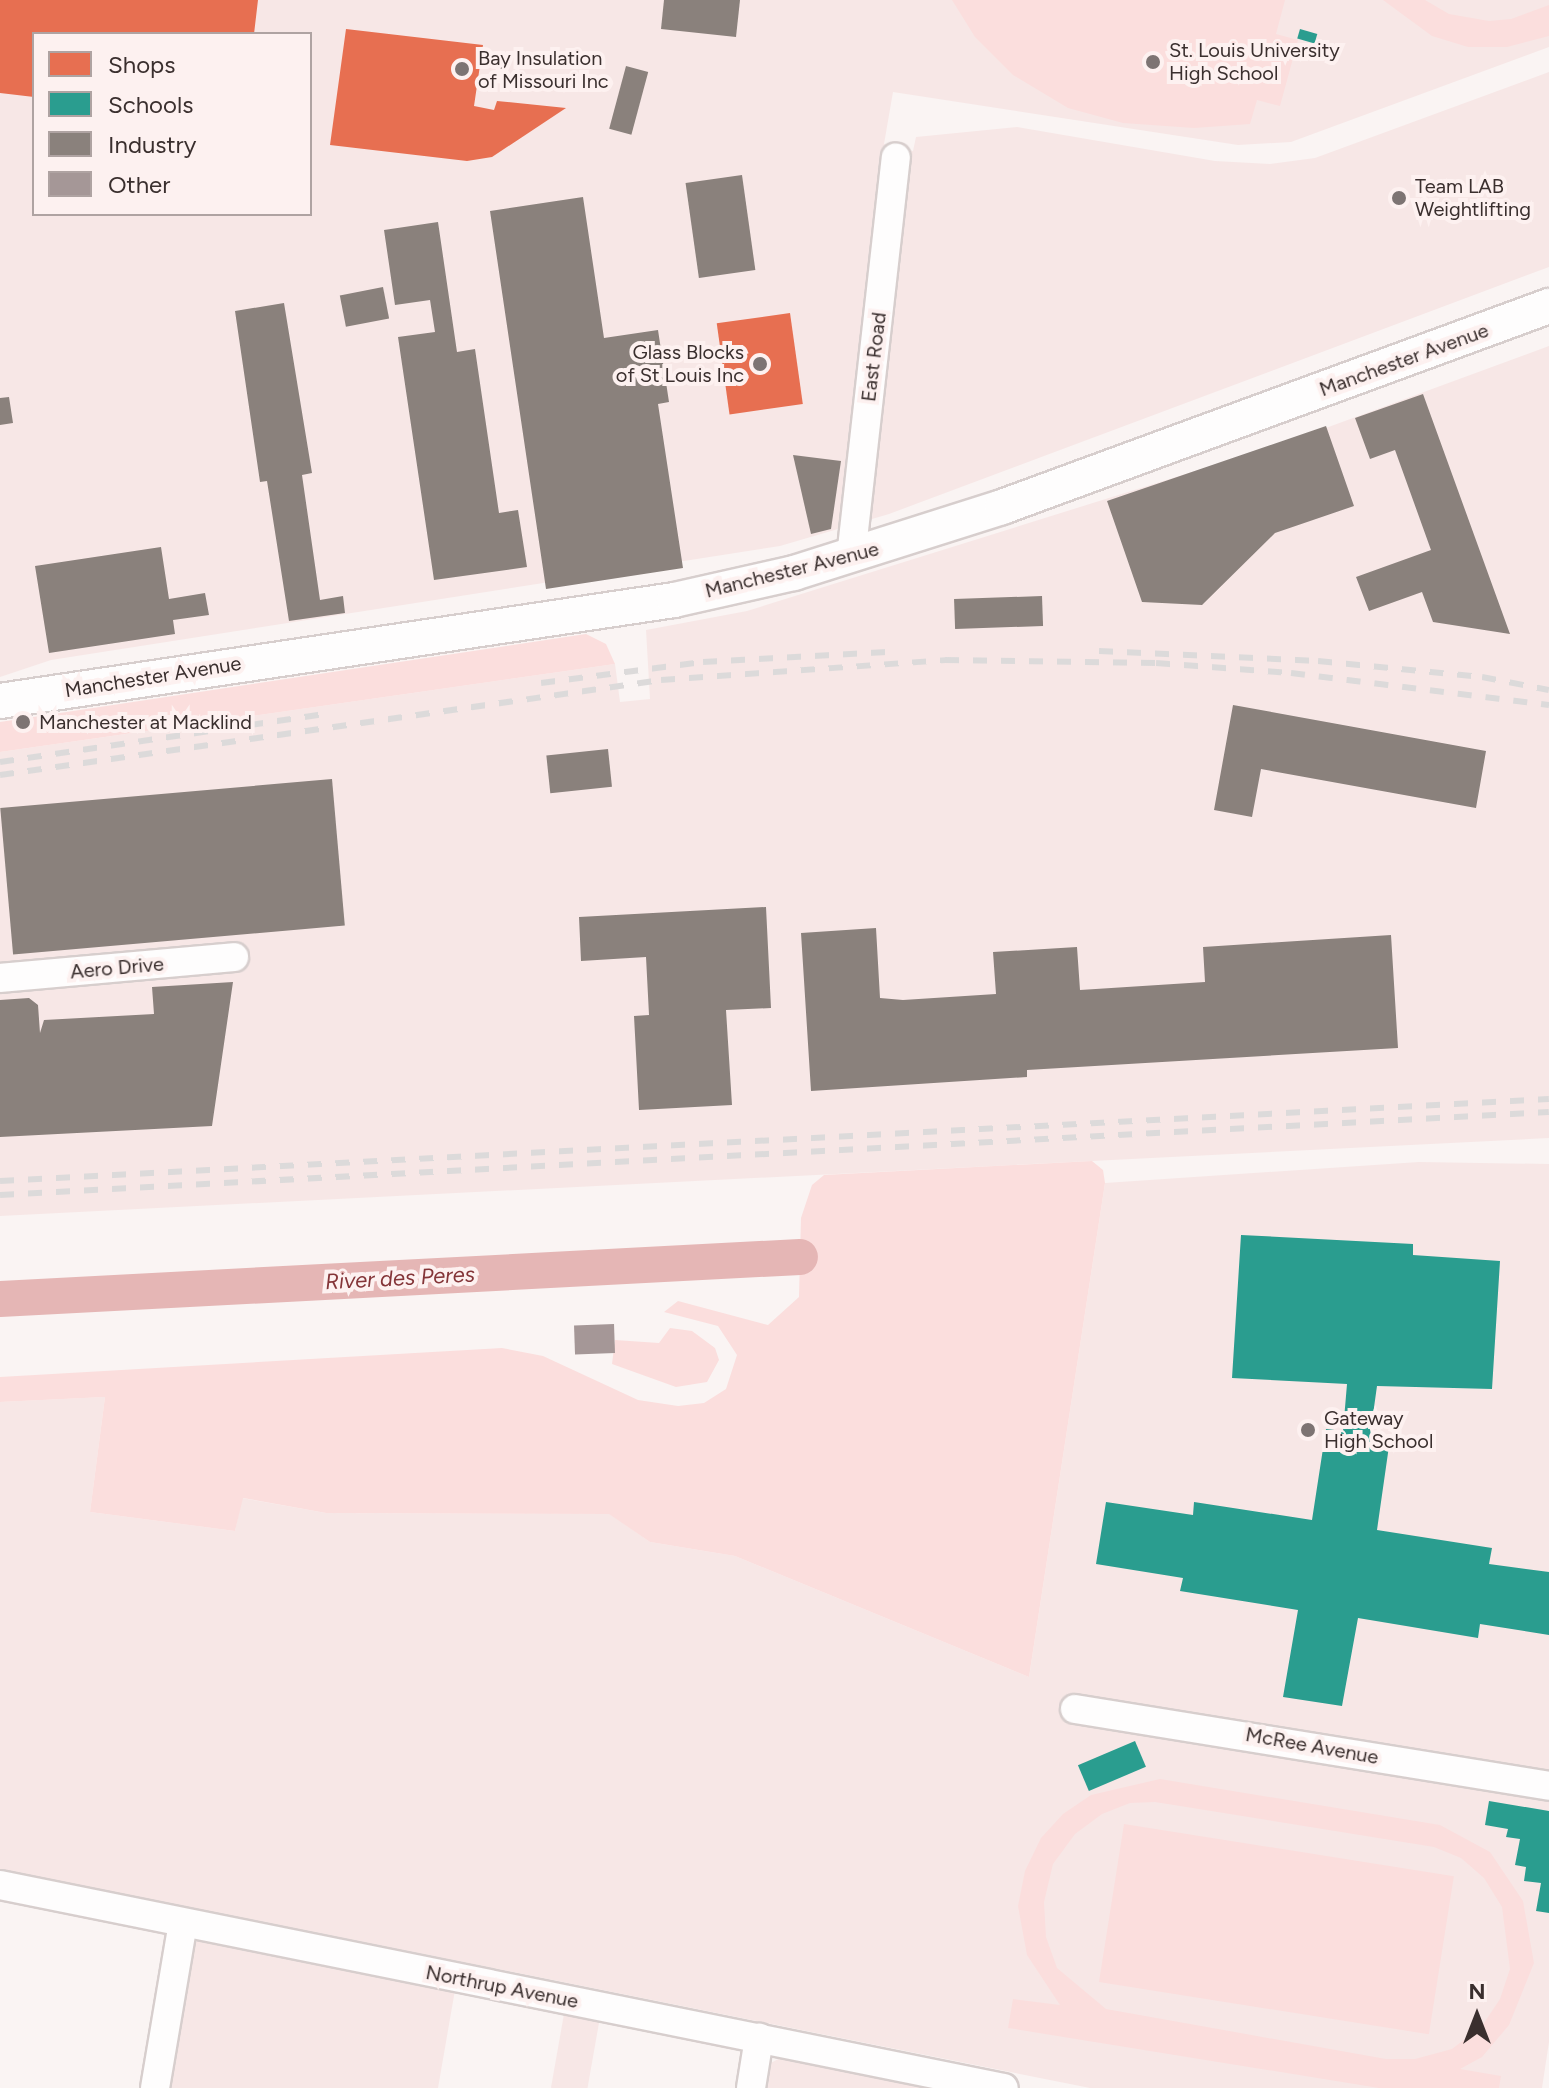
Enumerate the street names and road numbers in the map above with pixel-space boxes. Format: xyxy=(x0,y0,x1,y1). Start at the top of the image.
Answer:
street label: East Road xyxy=(857,311,891,403)
street label: Manchester Avenue xyxy=(1316,318,1492,402)
street label: Manchester Avenue xyxy=(703,537,881,603)
street label: Manchester Avenue xyxy=(63,651,243,703)
street label: Aero Drive xyxy=(69,952,165,984)
street label: McRee Avenue xyxy=(1244,1722,1380,1770)
street label: Northrup Avenue xyxy=(424,1960,580,2014)

